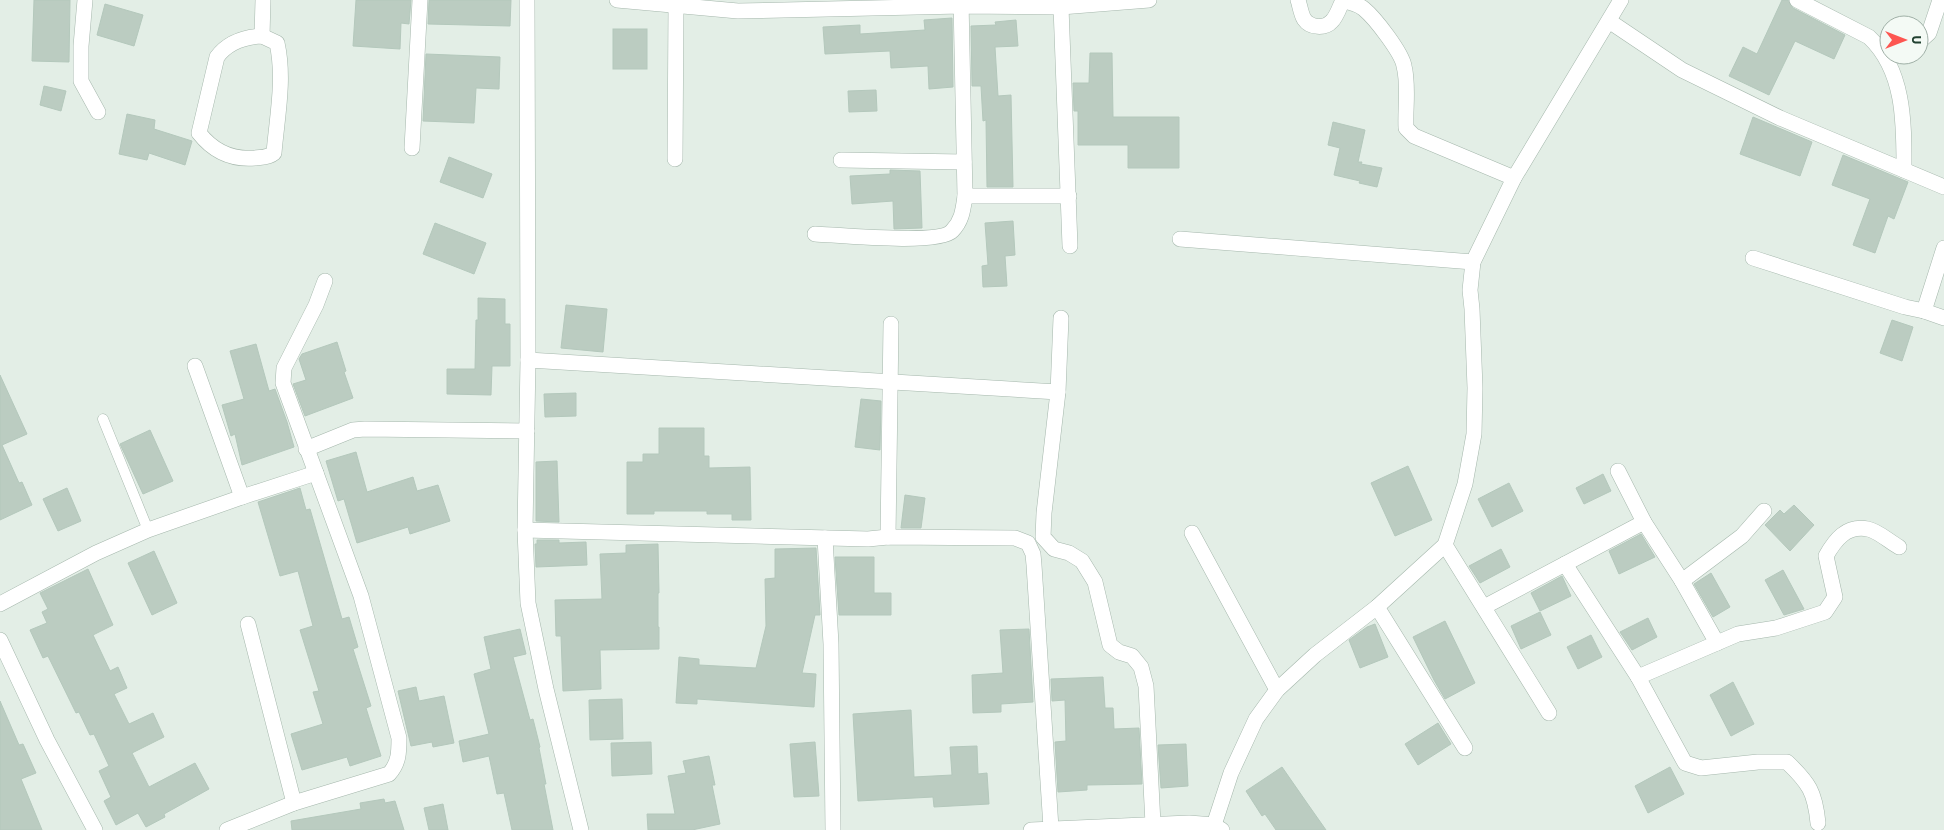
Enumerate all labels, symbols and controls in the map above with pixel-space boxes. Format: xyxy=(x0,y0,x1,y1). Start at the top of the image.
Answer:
north arrow xyxy=(1879,15,1929,65)
text: U xyxy=(1906,35,1926,45)

